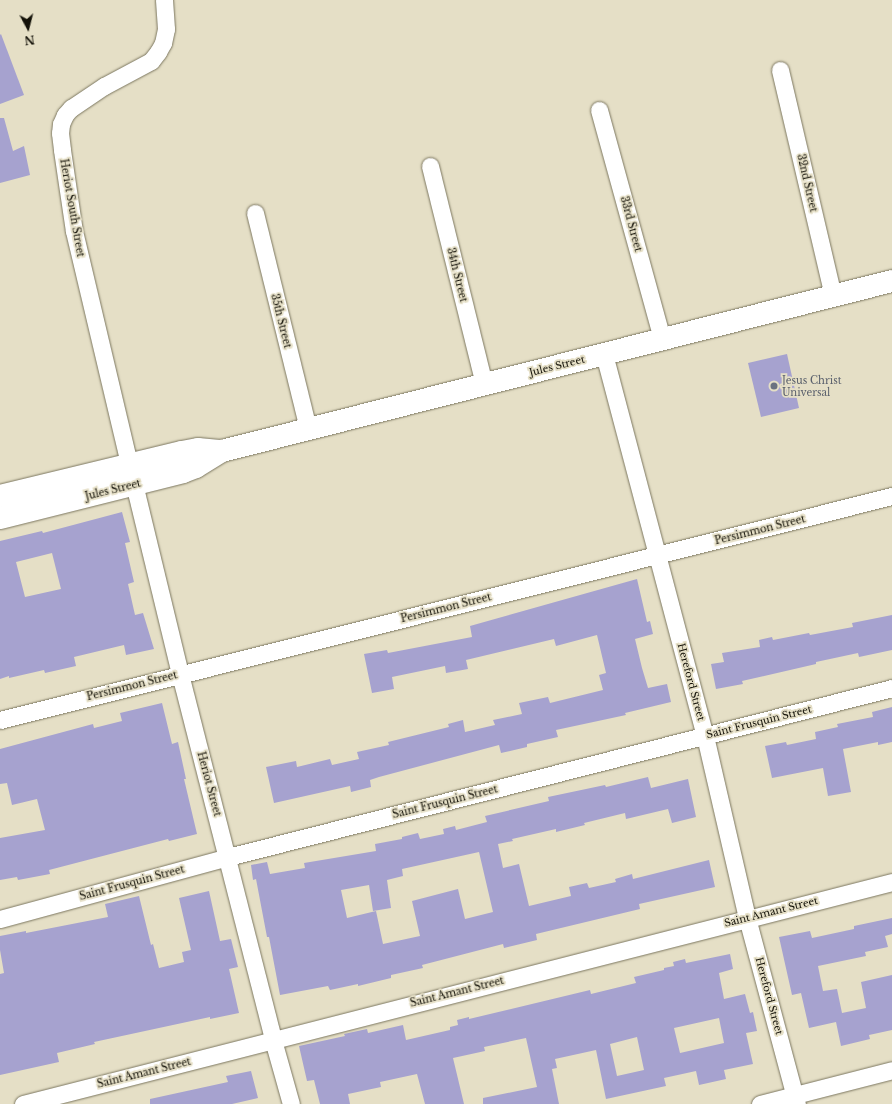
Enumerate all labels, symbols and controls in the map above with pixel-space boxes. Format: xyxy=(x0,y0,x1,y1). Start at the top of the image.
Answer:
north arrow xyxy=(8,8,48,48)
text: N xyxy=(23,32,35,47)
street label: 32nd Street xyxy=(795,153,819,213)
street label: Heriot South Street xyxy=(57,158,87,258)
street label: 33rd Street xyxy=(618,195,644,253)
street label: 34th Street xyxy=(444,247,470,303)
street label: 35th Street xyxy=(268,293,294,349)
street label: Jules Street xyxy=(528,353,586,379)
place label: Jesus Christ Universal xyxy=(782,374,841,398)
marker: Jesus Christ Universal xyxy=(769,381,779,391)
street label: Jules Street xyxy=(84,477,142,503)
street label: Persimmon Street xyxy=(713,513,807,547)
street label: Persimmon Street xyxy=(399,591,493,625)
street label: Hereford Street xyxy=(675,642,707,722)
street label: Persimmon Street xyxy=(85,669,179,703)
street label: Saint Frusquin Street xyxy=(705,703,813,741)
street label: Heriot Street xyxy=(195,750,223,818)
street label: Saint Frusquin Street xyxy=(391,783,499,821)
street label: Saint Frusquin Street xyxy=(78,863,186,903)
street label: Saint Amant Street xyxy=(723,894,819,930)
street label: Hereford Street xyxy=(753,956,785,1036)
street label: Saint Amant Street xyxy=(409,974,505,1010)
street label: Saint Amant Street xyxy=(96,1055,192,1091)

